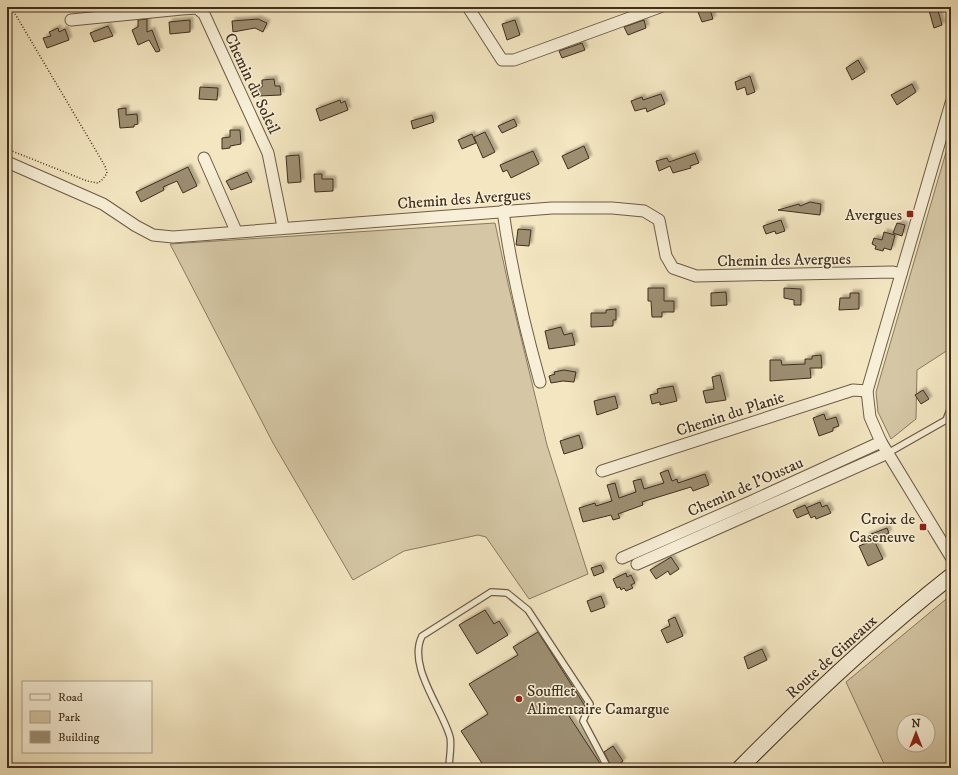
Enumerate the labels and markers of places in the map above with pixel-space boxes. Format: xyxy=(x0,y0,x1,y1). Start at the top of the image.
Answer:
place label: Avergues xyxy=(845,205,902,225)
marker: Avergues xyxy=(905,209,915,219)
place label: Croix de Caseneuve xyxy=(849,509,915,547)
marker: Croix de Caseneuve xyxy=(918,522,928,532)
place label: Soufflet Alimentaire Camargue xyxy=(527,681,670,719)
marker: Soufflet Alimentaire Camargue xyxy=(514,694,524,704)

